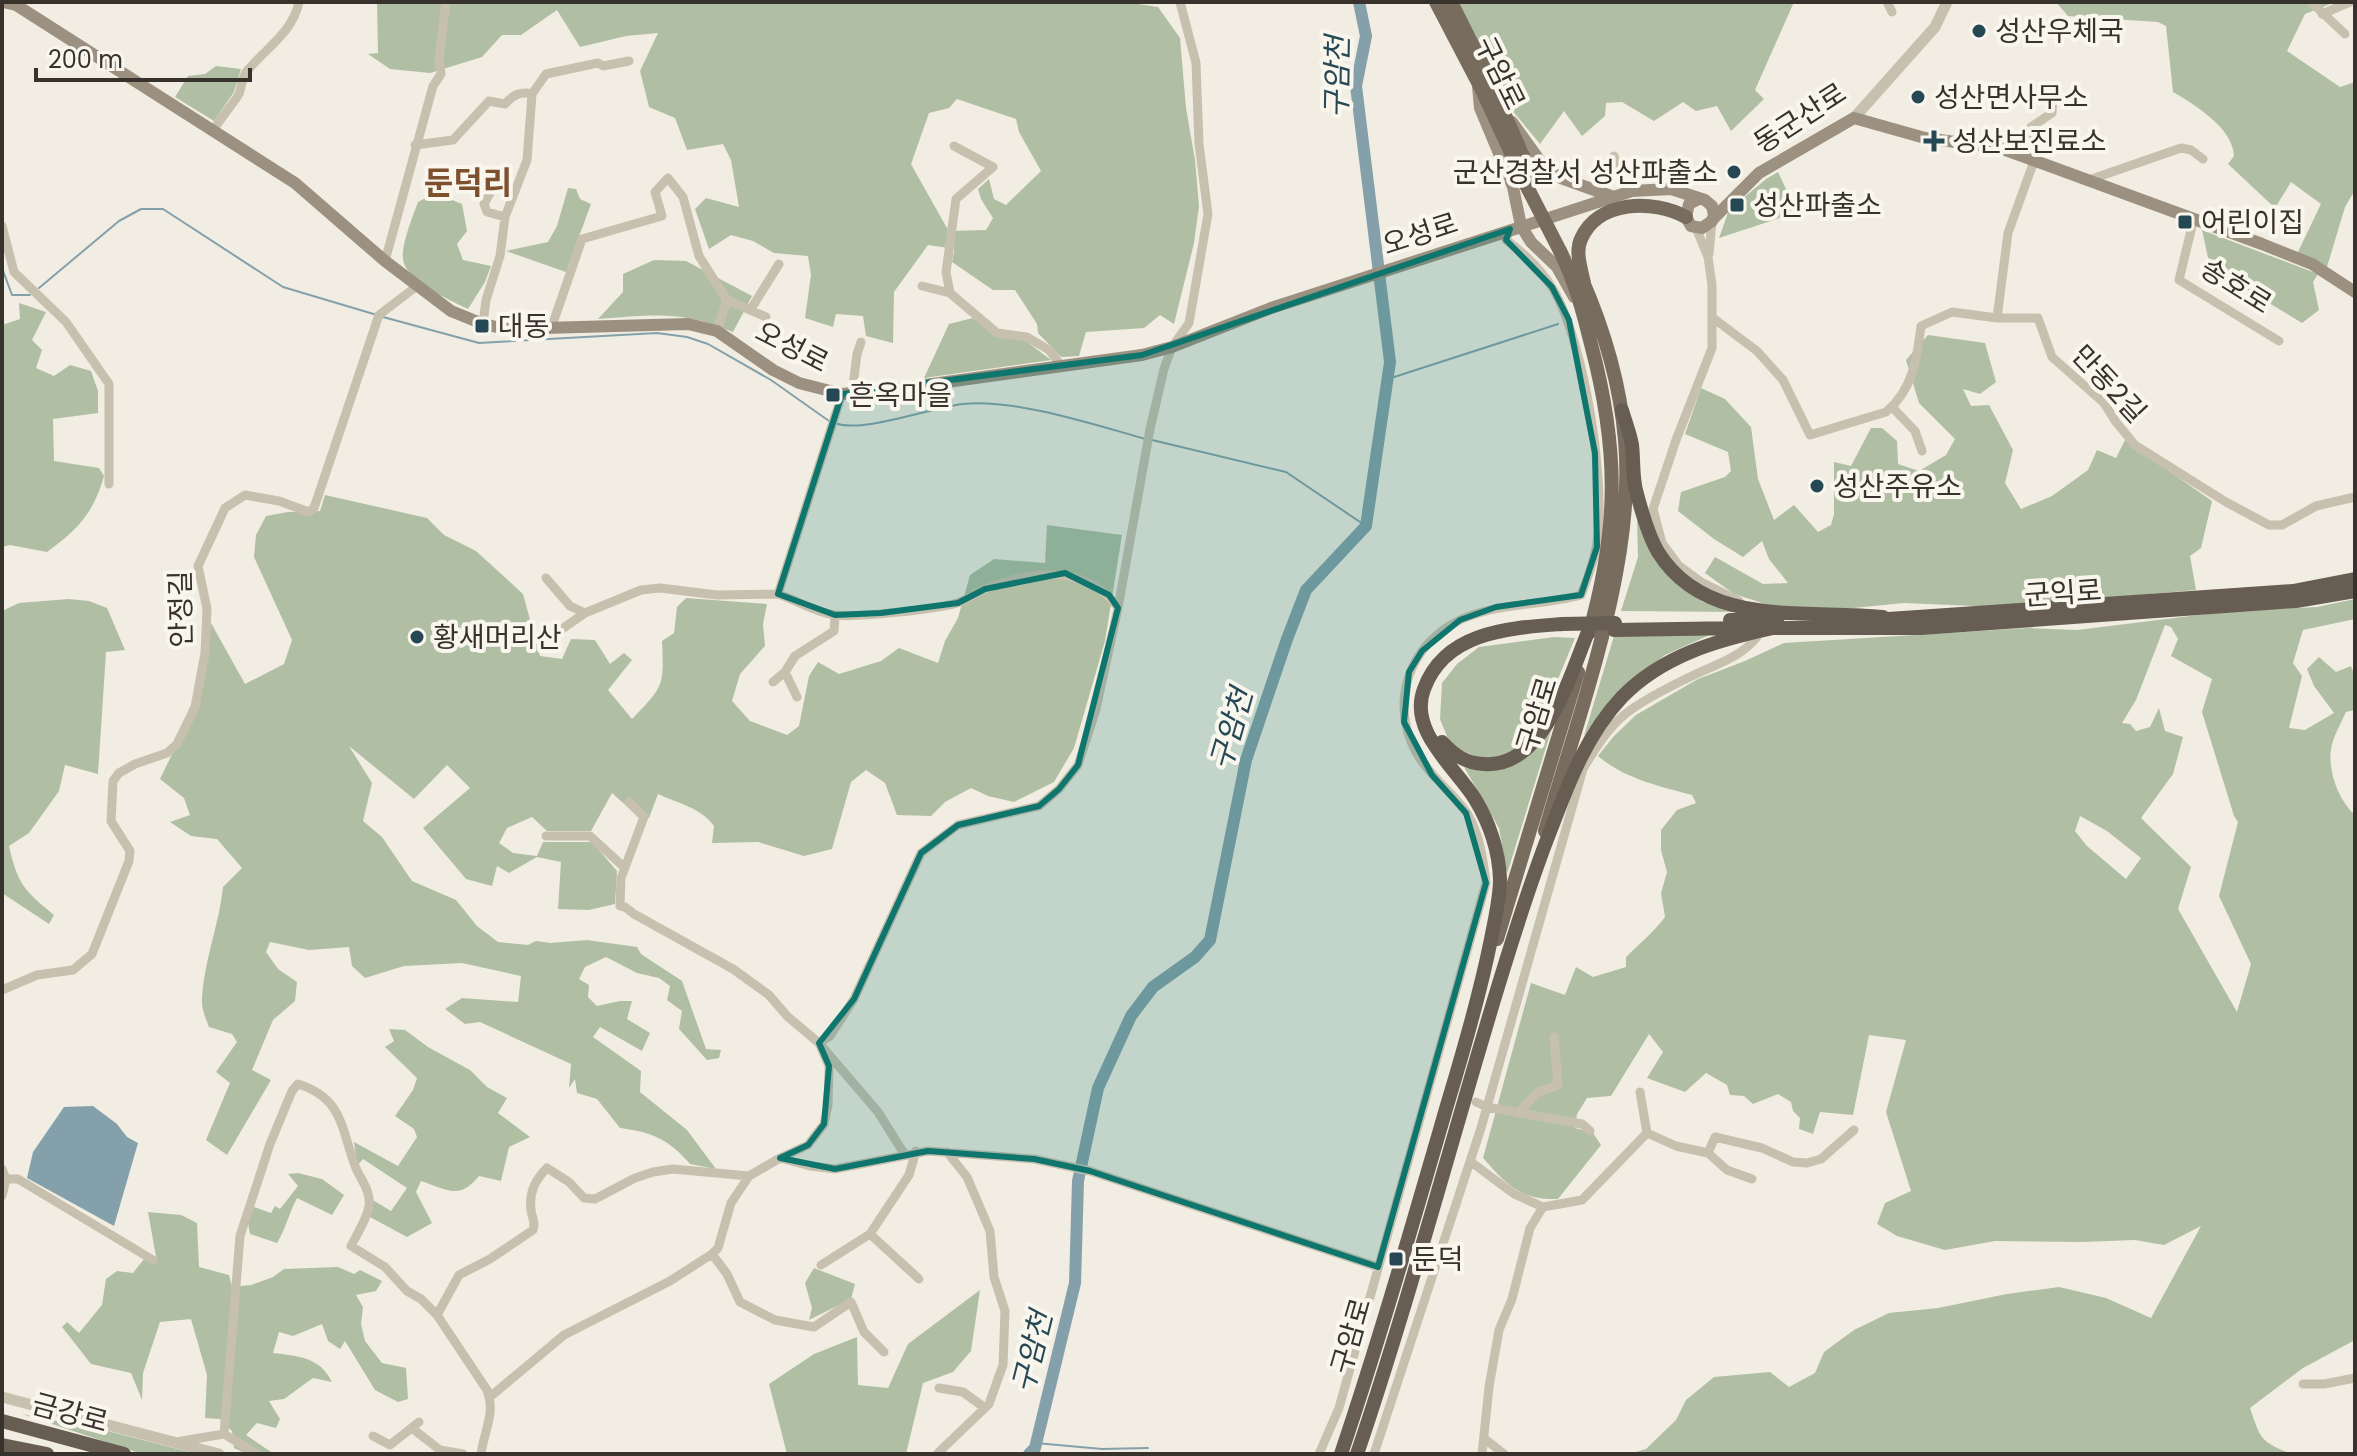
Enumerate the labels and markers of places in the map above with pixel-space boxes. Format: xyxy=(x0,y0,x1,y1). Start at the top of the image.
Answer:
place label: 성산우체국 xyxy=(1995,12,2124,51)
marker: 성산우체국 xyxy=(1970,22,1988,40)
place label: 성산면사무소 xyxy=(1934,78,2089,117)
marker: 성산면사무소 xyxy=(1909,88,1927,106)
place label: 성산보진료소 xyxy=(1952,122,2107,161)
marker: 성산보진료소 xyxy=(1923,130,1945,152)
place label: 군산경찰서 성산파출소 xyxy=(1453,153,1718,192)
marker: 군산경찰서 성산파출소 xyxy=(1725,163,1743,181)
place label: 성산파출소 xyxy=(1753,186,1882,225)
marker: 성산파출소 xyxy=(1728,196,1746,214)
place label: 어린이집 xyxy=(2201,203,2304,242)
marker: 어린이집 xyxy=(2176,213,2194,231)
place label: 대동 xyxy=(498,307,550,346)
marker: 대동 xyxy=(473,317,491,335)
place label: 흔옥마을 xyxy=(849,376,952,415)
marker: 흔옥마을 xyxy=(824,386,842,404)
place label: 성산주유소 xyxy=(1833,467,1962,506)
marker: 성산주유소 xyxy=(1808,477,1826,495)
place label: 황새머리산 xyxy=(433,618,562,657)
marker: 황새머리산 xyxy=(408,628,426,646)
place label: 둔덕 xyxy=(1412,1240,1464,1279)
marker: 둔덕 xyxy=(1387,1250,1405,1268)

